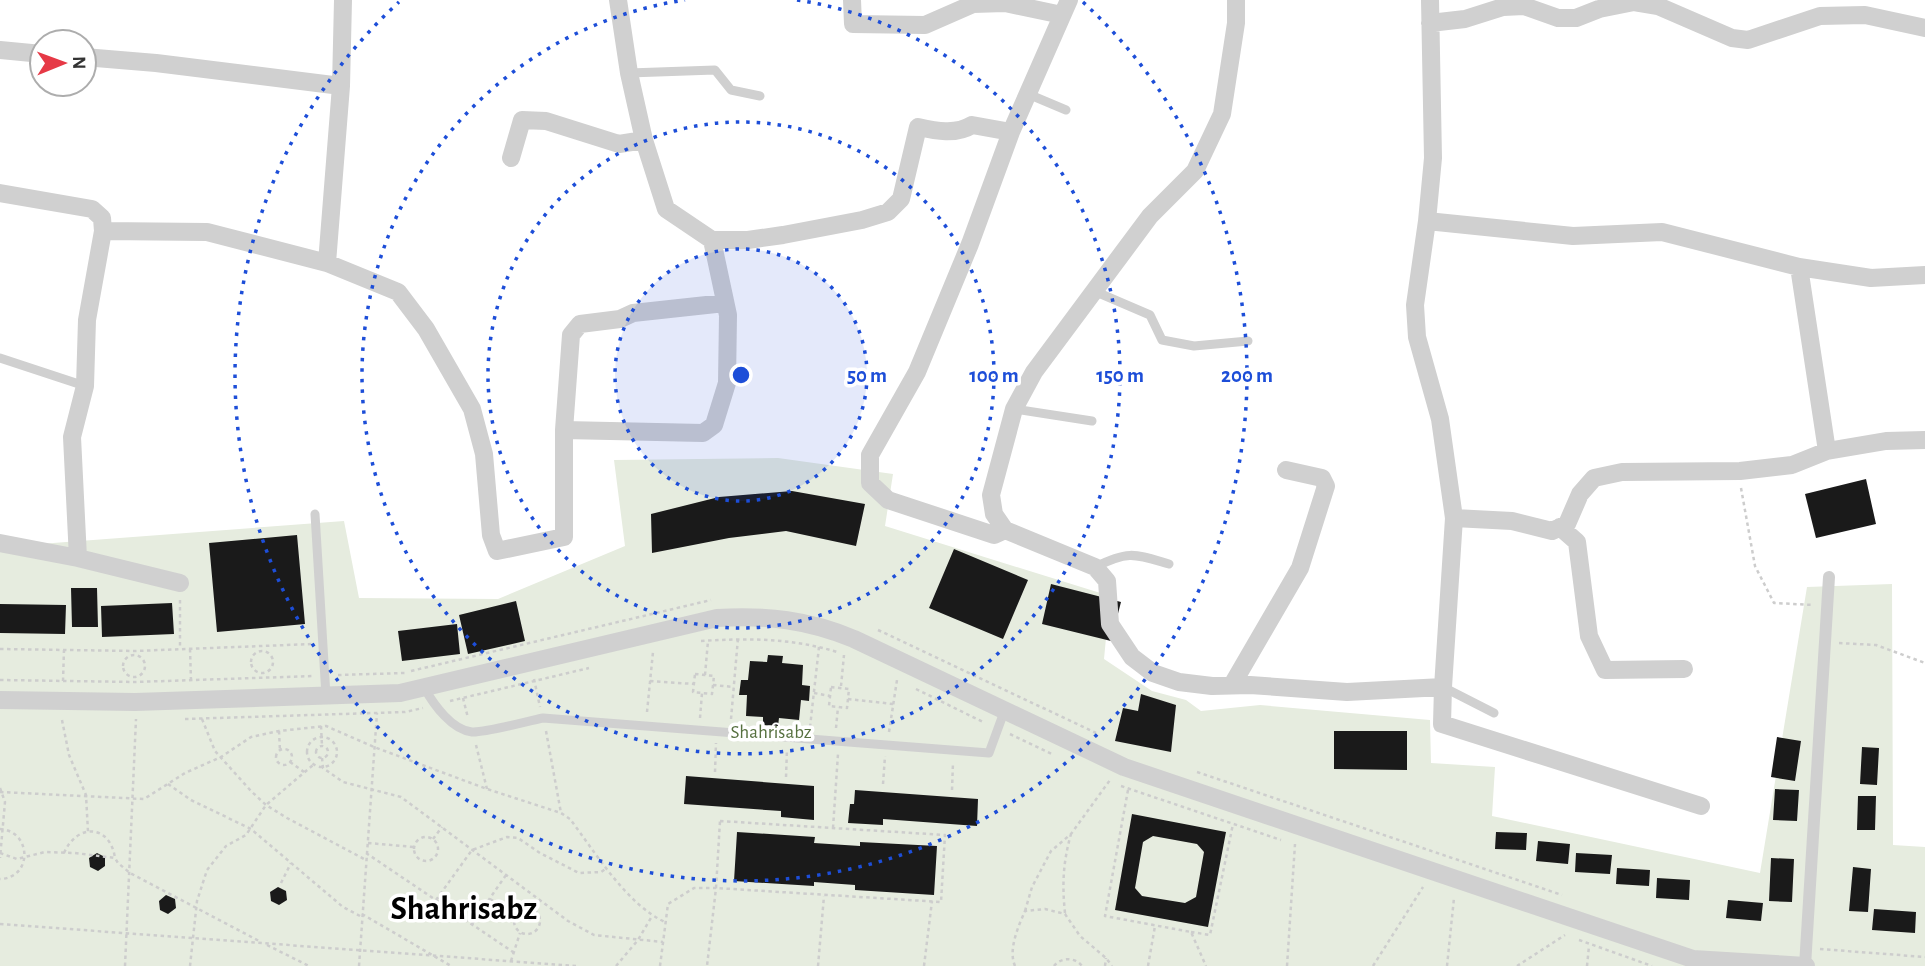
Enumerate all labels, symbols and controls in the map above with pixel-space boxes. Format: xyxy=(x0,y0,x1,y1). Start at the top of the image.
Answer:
north arrow xyxy=(28,28,98,98)
text: N xyxy=(69,56,88,70)
centre of rings xyxy=(729,363,753,387)
text: 50 m xyxy=(847,365,887,386)
text: 100 m xyxy=(969,365,1019,386)
text: 150 m xyxy=(1096,365,1144,386)
text: 200 m xyxy=(1221,365,1273,386)
park label: Shahrisabz xyxy=(731,723,812,742)
district label: Shahrisabz xyxy=(391,893,537,926)

